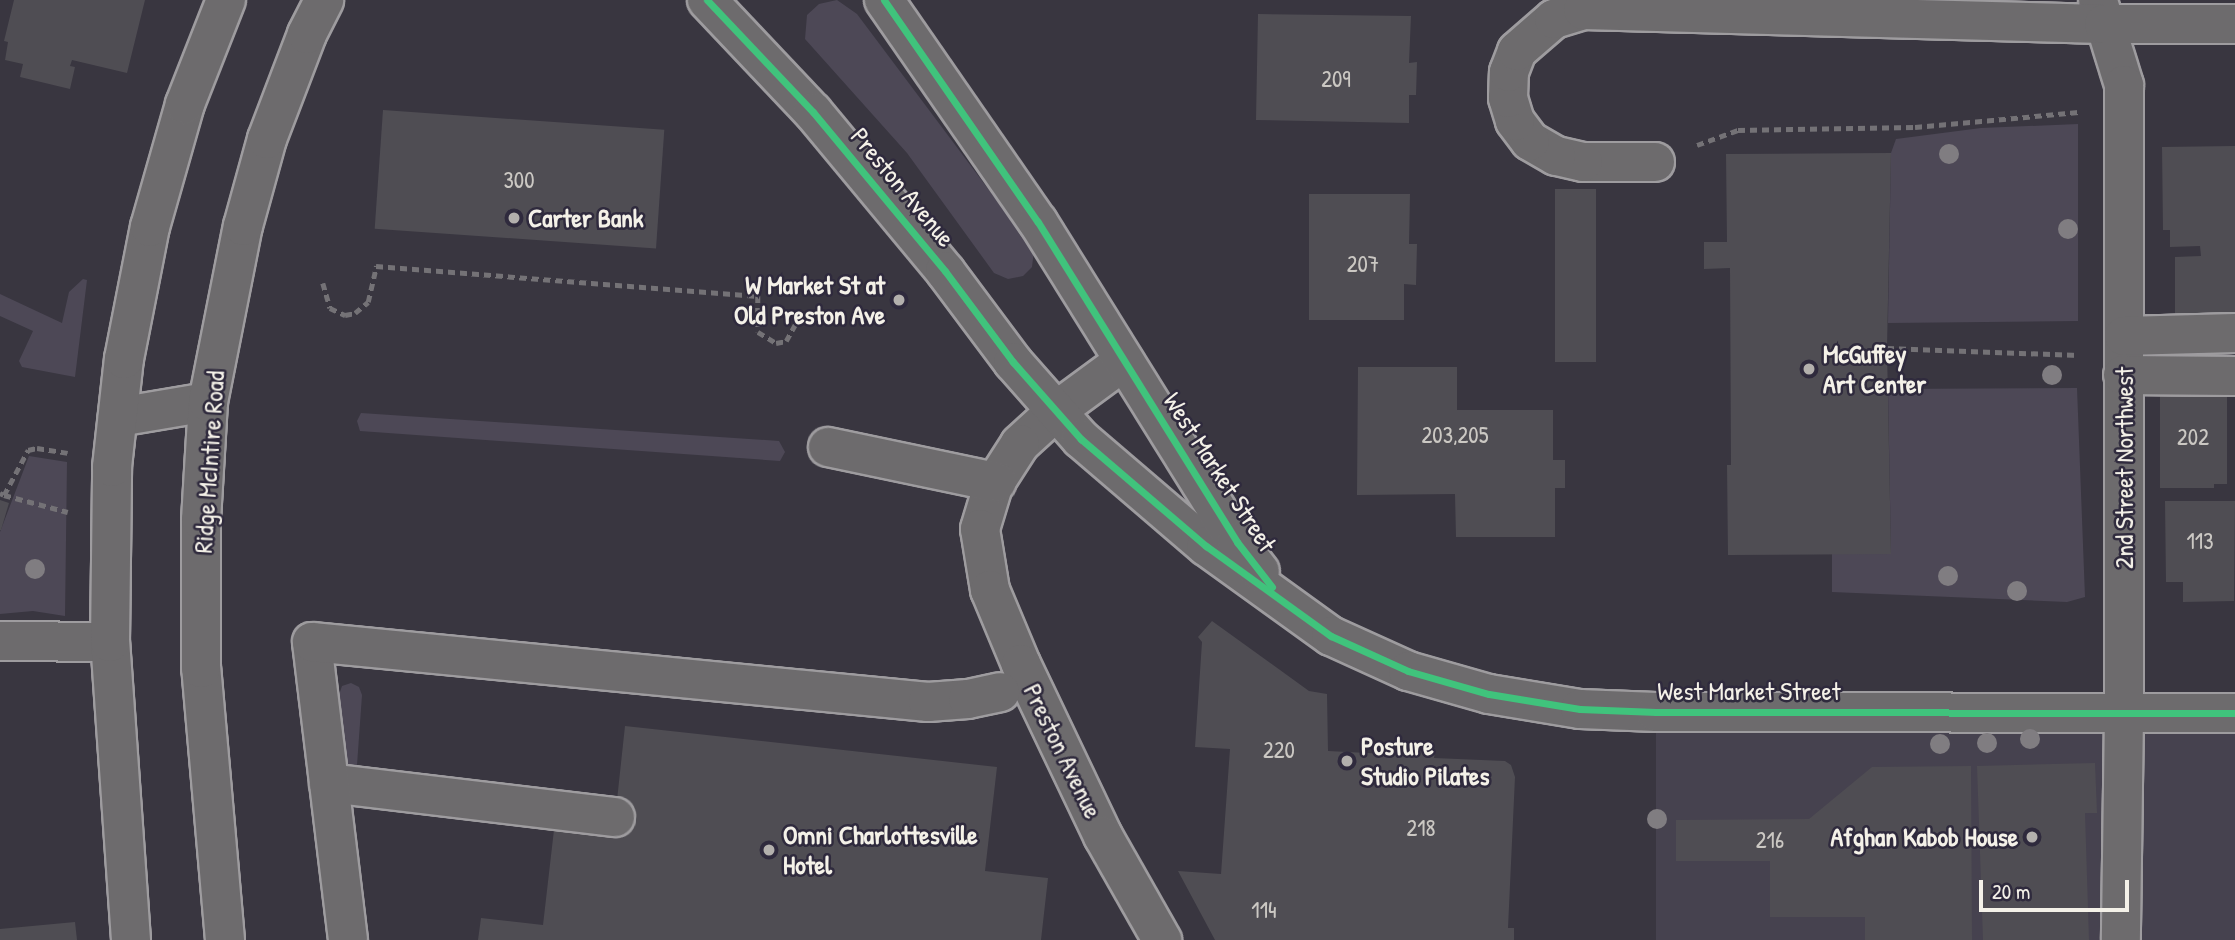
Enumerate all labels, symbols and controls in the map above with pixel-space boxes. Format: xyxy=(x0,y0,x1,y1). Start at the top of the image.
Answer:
house number: 209 xyxy=(1321,65,1351,93)
street label: Preston Avenue xyxy=(844,121,962,253)
house number: 300 xyxy=(504,166,534,194)
place label: Carter Bank xyxy=(528,202,644,234)
marker: Carter Bank xyxy=(506,210,522,226)
house number: 207 xyxy=(1347,250,1379,278)
place label: W Market St at Old Preston Ave xyxy=(734,269,885,330)
marker: W Market St at Old Preston Ave xyxy=(891,292,907,308)
place label: McGuffey Art Center xyxy=(1823,338,1926,400)
marker: McGuffey Art Center xyxy=(1801,361,1817,377)
street label: 2nd Street Northwest xyxy=(2108,367,2140,569)
street label: Ridge McIntire Road xyxy=(187,370,231,554)
street label: West Market Street xyxy=(1157,387,1283,557)
house number: 203,205 xyxy=(1422,421,1488,449)
house number: 202 xyxy=(2177,423,2209,451)
house number: 113 xyxy=(2186,527,2214,555)
street label: West Market Street xyxy=(1657,675,1841,707)
street label: Preston Avenue xyxy=(1017,679,1109,823)
place label: Posture Studio Pilates xyxy=(1361,730,1489,792)
house number: 220 xyxy=(1263,736,1295,764)
marker: Posture Studio Pilates xyxy=(1339,753,1355,769)
house number: 218 xyxy=(1406,814,1436,842)
place label: Omni Charlottesville Hotel xyxy=(783,819,977,880)
place label: Afghan Kabob House xyxy=(1830,821,2018,853)
house number: 216 xyxy=(1756,826,1784,854)
marker: Afghan Kabob House xyxy=(2024,829,2040,845)
marker: Omni Charlottesville Hotel xyxy=(761,842,777,858)
scale bar xyxy=(1983,866,2134,910)
text: 20 m xyxy=(1992,877,2030,906)
house number: 114 xyxy=(1251,896,1277,924)

